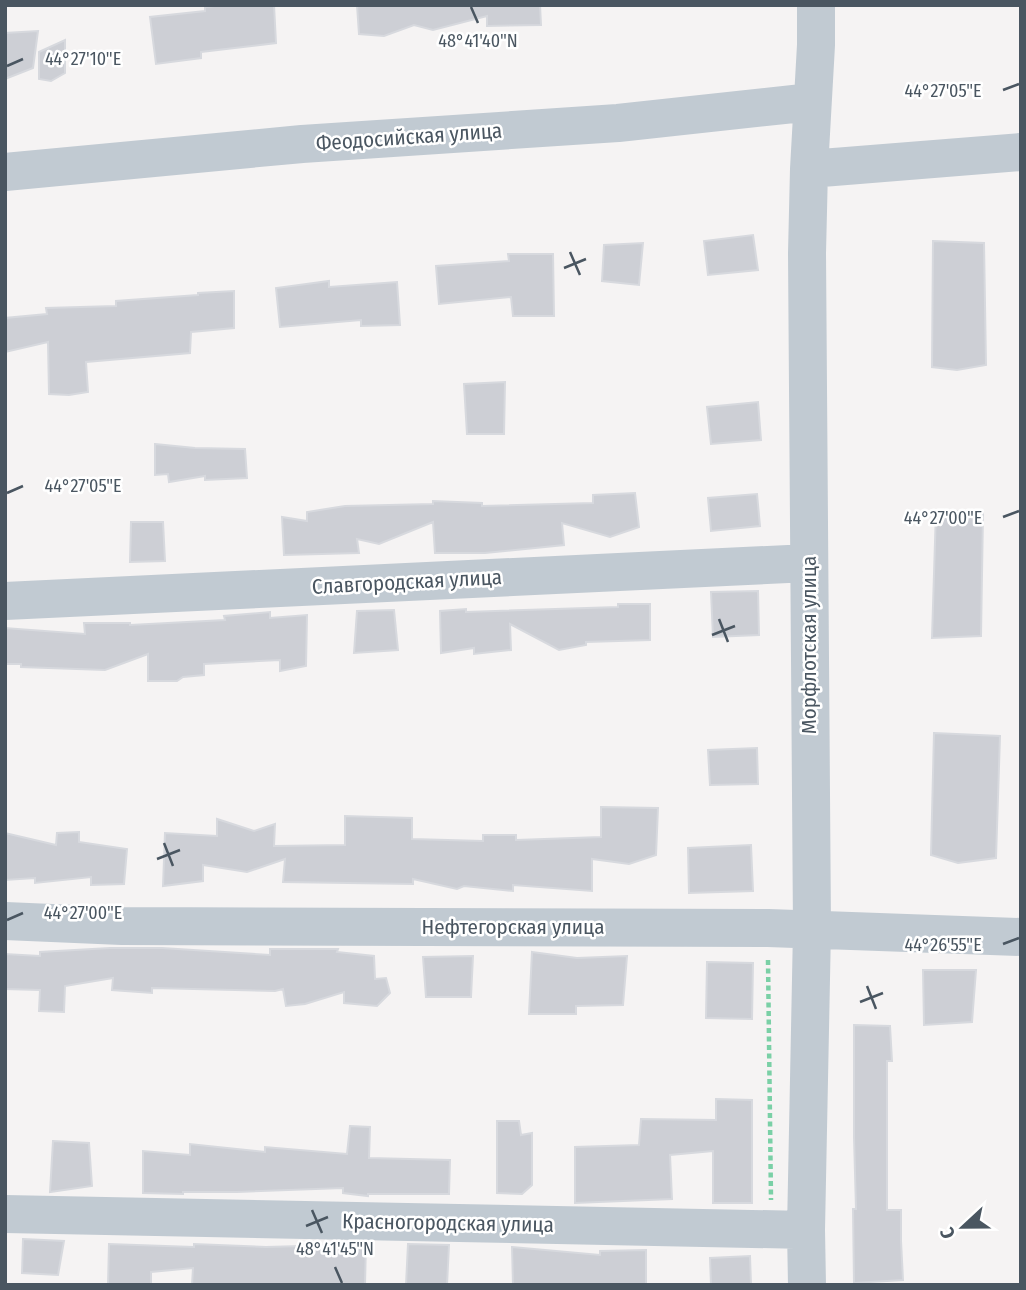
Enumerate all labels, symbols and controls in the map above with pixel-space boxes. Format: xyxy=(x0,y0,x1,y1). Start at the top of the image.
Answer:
text: 48°41'40"N xyxy=(438,30,518,52)
text: 44°27'10"E xyxy=(45,48,121,70)
text: 44°27'05"E xyxy=(905,80,981,102)
street label: Феодосийская улица xyxy=(315,118,503,156)
text: 44°27'05"E xyxy=(45,475,121,497)
text: 44°27'00"E xyxy=(904,507,982,529)
street label: Морфлотская улица xyxy=(796,556,822,734)
street label: Славгородская улица xyxy=(311,564,503,600)
text: 44°27'00"E xyxy=(44,902,122,924)
street label: Нефтегорская улица xyxy=(421,914,605,940)
text: 44°26'55"E xyxy=(904,934,982,956)
north arrow xyxy=(928,1192,998,1262)
street label: Красногородская улица xyxy=(342,1208,554,1238)
text: С xyxy=(935,1224,960,1242)
text: 48°41'45"N xyxy=(296,1238,374,1260)

